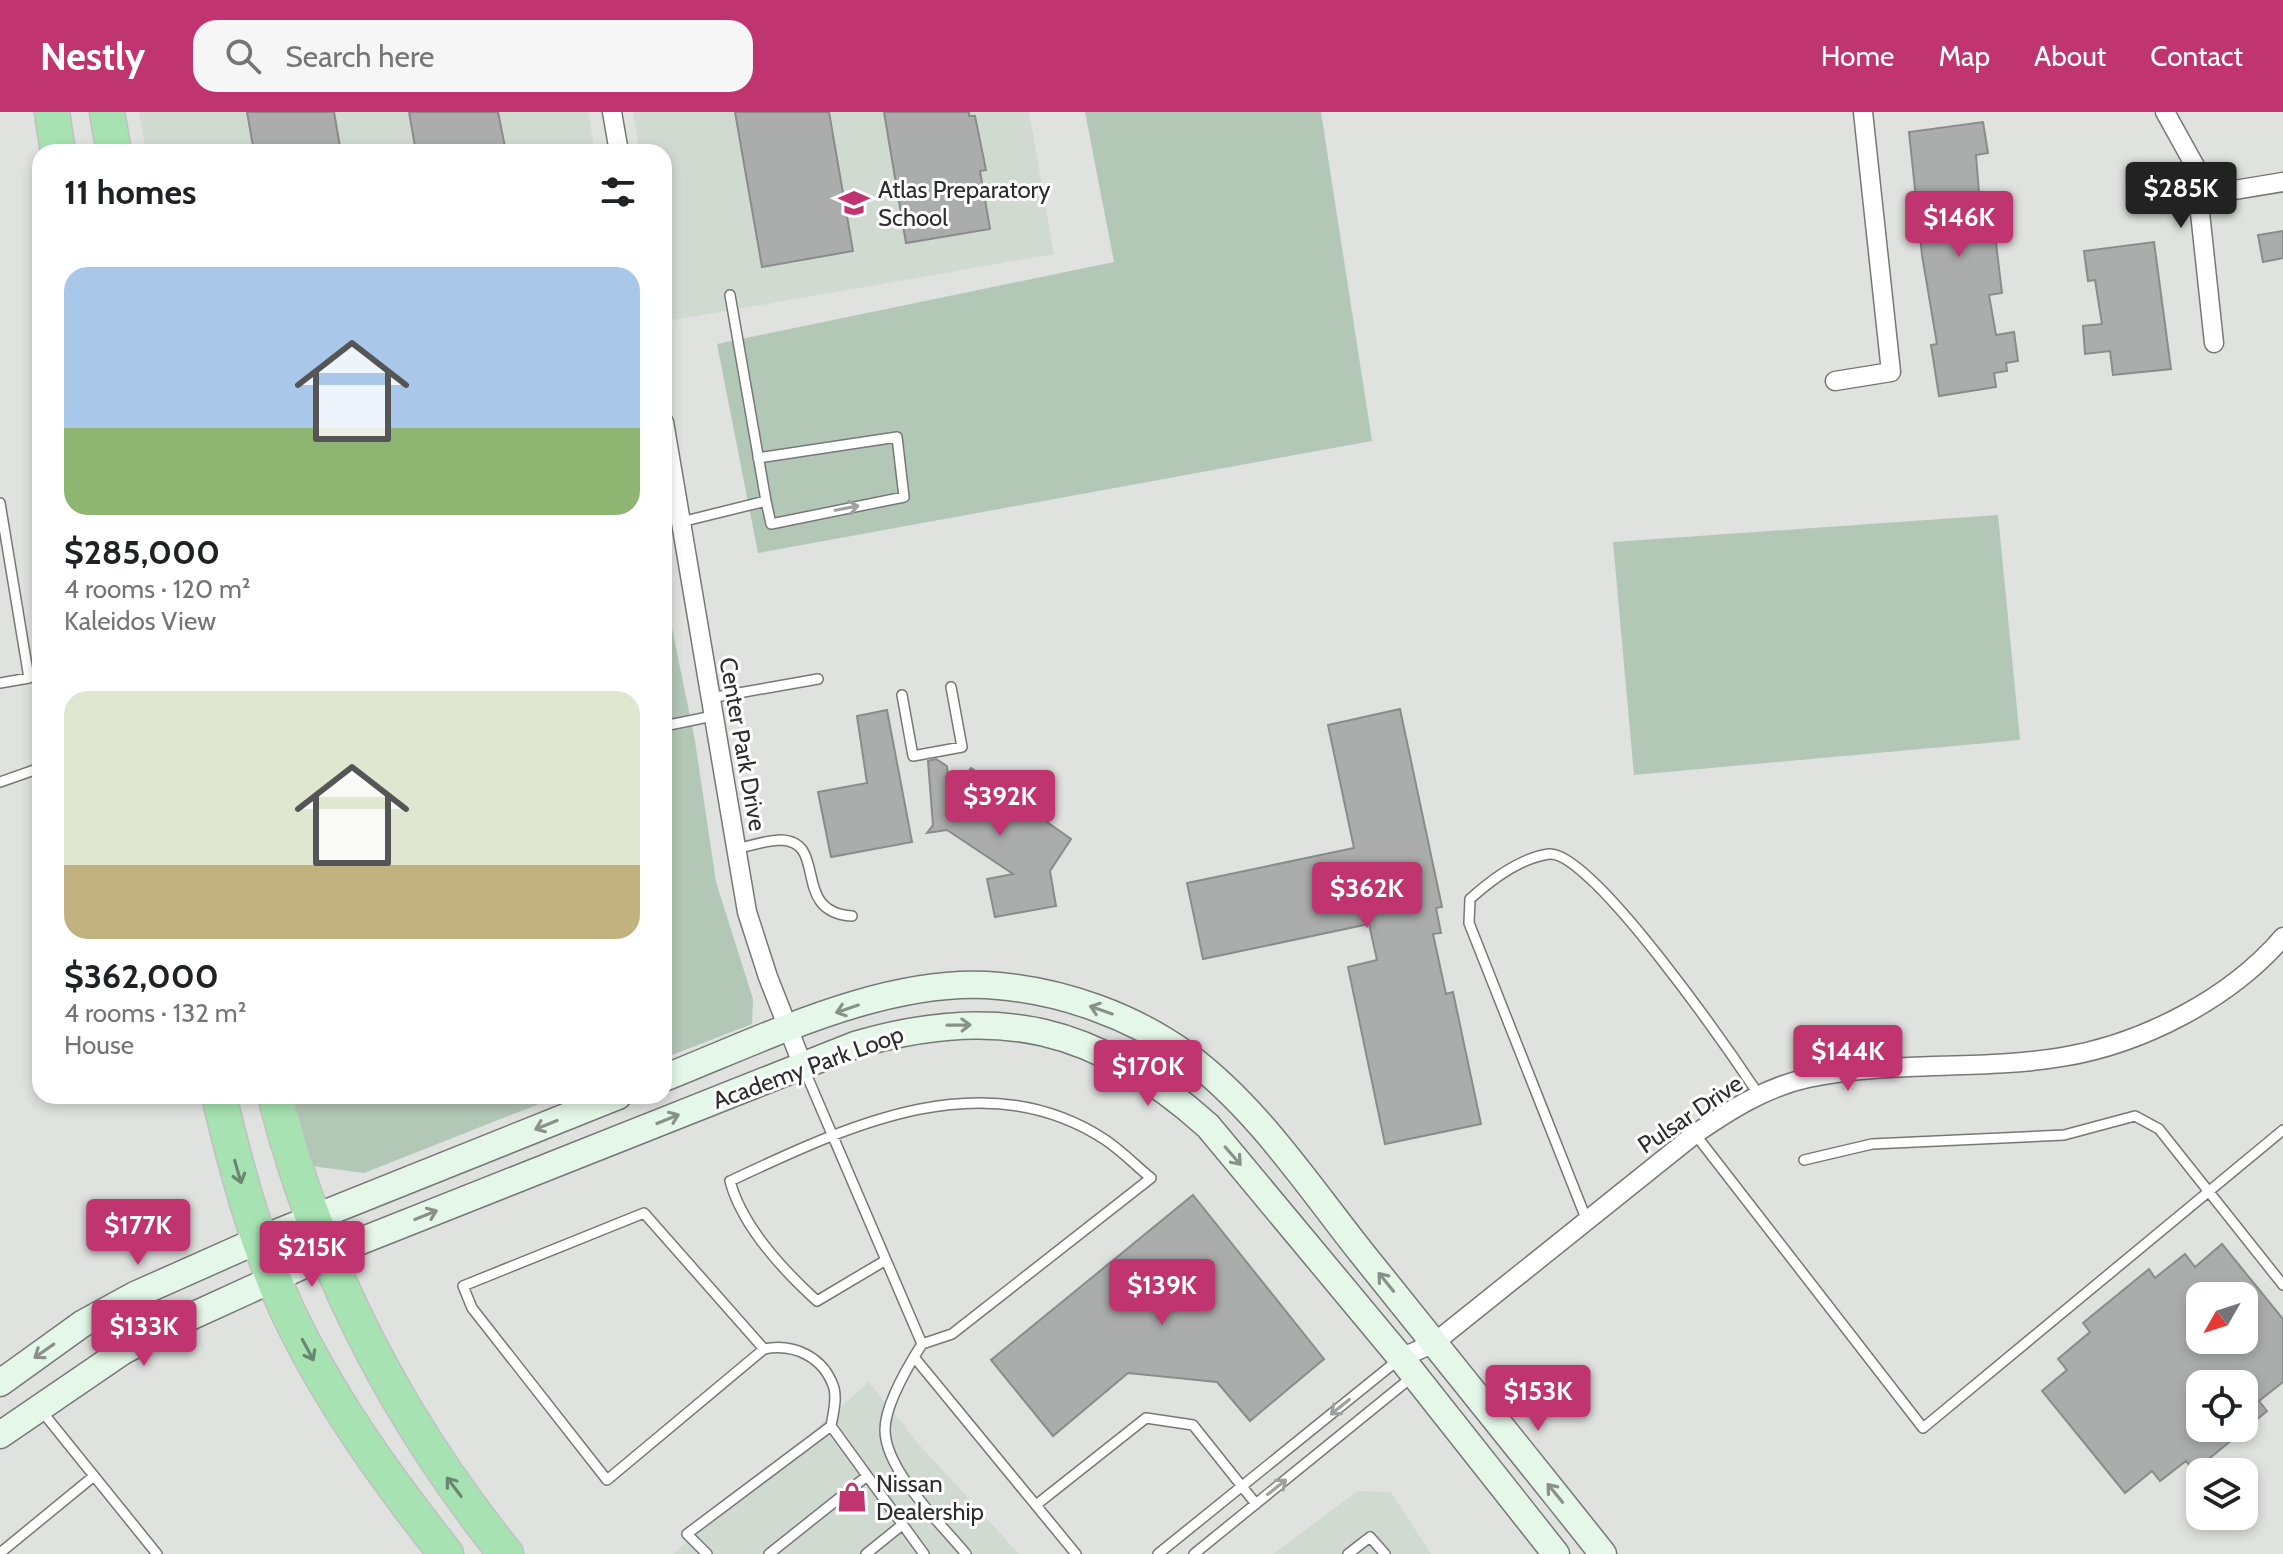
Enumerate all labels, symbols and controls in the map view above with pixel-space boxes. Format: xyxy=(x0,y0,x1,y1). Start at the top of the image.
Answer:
search box xyxy=(193,20,753,92)
text: Nestly xyxy=(40,33,145,80)
icon: search xyxy=(221,34,265,78)
text: Search here xyxy=(285,38,434,75)
text: Home xyxy=(1821,39,1894,73)
text: Map xyxy=(1938,39,1990,73)
text: About xyxy=(2034,39,2106,73)
text: Contact xyxy=(2150,39,2243,73)
pin: $285K xyxy=(2125,162,2237,230)
icon: filters xyxy=(596,170,640,214)
text: 11 homes xyxy=(64,171,196,213)
text: $285K xyxy=(2144,172,2218,204)
place label: Atlas Preparatory School xyxy=(878,175,1050,232)
school or university icon: Atlas Preparatory School xyxy=(837,186,871,220)
pin: $146K xyxy=(1903,191,2015,259)
text: $146K xyxy=(1923,201,1995,233)
icon: home xyxy=(280,319,424,463)
one-way arrow xyxy=(834,500,860,515)
text: $285,000 xyxy=(64,531,220,573)
text: 4 rooms · 120 m² xyxy=(64,573,250,605)
text: Kaleidos View xyxy=(64,605,216,637)
street label: Center Park Drive xyxy=(713,655,773,833)
icon: home xyxy=(280,743,424,887)
pin: $392K xyxy=(944,770,1056,838)
text: $392K xyxy=(963,780,1037,812)
pin: $362K xyxy=(1311,862,1423,930)
text: $362K xyxy=(1330,872,1404,904)
text: $362,000 xyxy=(64,955,219,997)
text: 4 rooms · 132 m² xyxy=(64,997,246,1029)
one-way arrow xyxy=(1089,1001,1114,1016)
one-way arrow xyxy=(835,1003,860,1017)
one-way arrow xyxy=(945,1017,972,1033)
street label: Academy Park Loop xyxy=(709,1019,907,1115)
pin: $144K xyxy=(1792,1025,1904,1093)
text: House xyxy=(64,1029,134,1061)
text: $144K xyxy=(1811,1035,1885,1067)
pin: $170K xyxy=(1092,1040,1204,1108)
text: $170K xyxy=(1112,1050,1184,1082)
street label: Pulsar Drive xyxy=(1632,1068,1748,1160)
one-way arrow xyxy=(655,1111,680,1125)
one-way arrow xyxy=(534,1119,559,1133)
one-way arrow xyxy=(1224,1145,1242,1165)
one-way arrow xyxy=(231,1158,246,1184)
pin: $177K xyxy=(82,1199,194,1267)
one-way arrow xyxy=(413,1207,438,1222)
text: $177K xyxy=(104,1209,172,1241)
pin: $215K xyxy=(256,1221,368,1289)
text: $215K xyxy=(278,1231,346,1263)
pin: $139K xyxy=(1106,1259,1218,1327)
text: $139K xyxy=(1127,1269,1197,1301)
one-way arrow xyxy=(1377,1272,1394,1293)
north arrow xyxy=(2186,1282,2258,1354)
map controls xyxy=(2186,1282,2258,1530)
pin: $133K xyxy=(88,1300,200,1368)
text: $133K xyxy=(109,1310,179,1342)
one-way arrow xyxy=(301,1337,316,1361)
one-way arrow xyxy=(33,1343,55,1359)
pin: $153K xyxy=(1482,1365,1594,1433)
button: locate xyxy=(2186,1370,2258,1442)
text: $153K xyxy=(1504,1375,1572,1407)
one-way arrow xyxy=(1330,1398,1351,1416)
button: layers xyxy=(2186,1458,2258,1530)
place label: Nissan Dealership xyxy=(876,1469,984,1526)
one-way arrow xyxy=(446,1477,462,1499)
one-way arrow xyxy=(1266,1478,1286,1496)
shop icon: Nissan Dealership xyxy=(835,1480,869,1514)
one-way arrow xyxy=(1546,1483,1563,1504)

